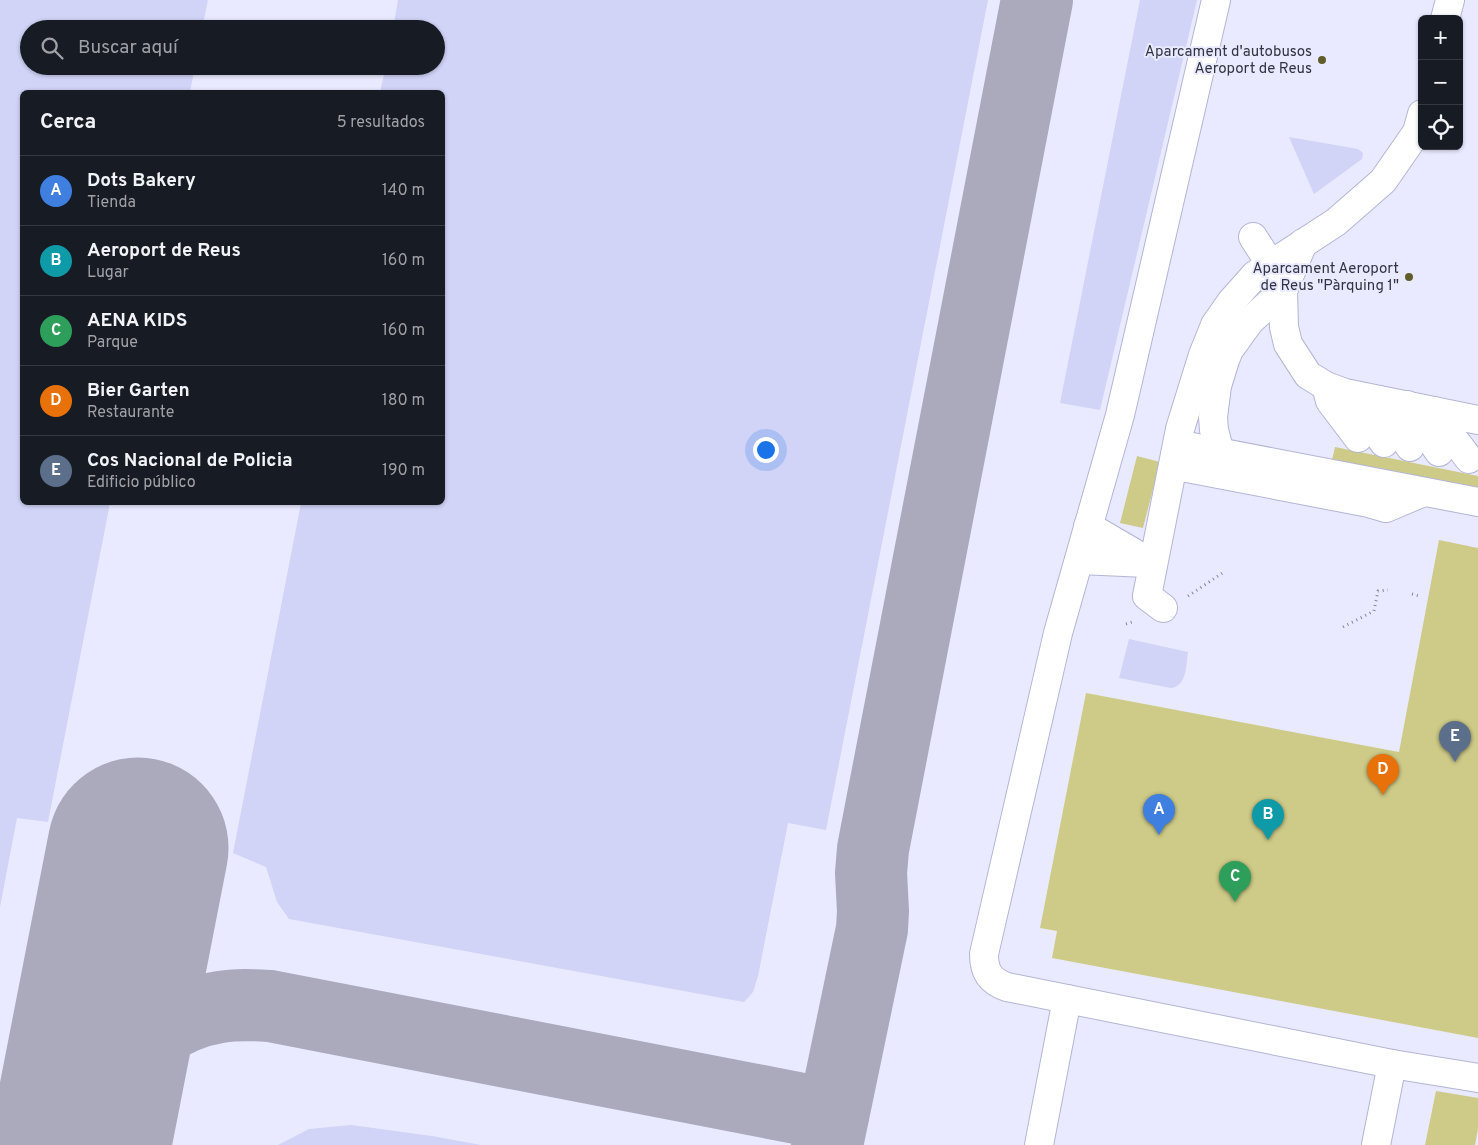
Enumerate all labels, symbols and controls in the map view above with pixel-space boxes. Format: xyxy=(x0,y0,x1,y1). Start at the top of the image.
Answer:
map controls xyxy=(1418,15,1463,150)
button: + xyxy=(1418,15,1463,60)
search box xyxy=(20,20,445,75)
icon: search xyxy=(38,34,66,62)
text: Buscar aquí xyxy=(78,36,178,60)
place label: Aparcament d'autobusos Aeroport de Reus xyxy=(1145,43,1312,79)
marker: Aparcament d'autobusos Aeroport de Reus xyxy=(1316,54,1328,66)
button: − xyxy=(1418,60,1463,105)
button: locate xyxy=(1418,105,1463,150)
text: Cerca xyxy=(40,109,96,136)
text: 5 resultados xyxy=(337,113,425,133)
text: Dots Bakery xyxy=(87,169,196,193)
text: A xyxy=(50,181,62,201)
text: 140 m xyxy=(382,181,425,201)
text: Tienda xyxy=(87,193,136,213)
text: Aeroport de Reus xyxy=(87,239,241,263)
text: B xyxy=(50,251,62,271)
text: 160 m xyxy=(382,251,425,271)
place label: Aparcament Aeroport de Reus "Pàrquing 1" xyxy=(1252,260,1399,296)
text: Lugar xyxy=(87,263,129,283)
marker: Aparcament Aeroport de Reus "Pàrquing 1" xyxy=(1403,271,1415,283)
text: AENA KIDS xyxy=(87,309,187,333)
text: C xyxy=(51,321,61,341)
text: 160 m xyxy=(382,321,425,341)
text: Parque xyxy=(87,333,138,353)
text: Bier Garten xyxy=(87,379,190,403)
text: D xyxy=(50,391,62,411)
text: 180 m xyxy=(382,391,425,411)
text: Restaurante xyxy=(87,403,174,423)
your location xyxy=(753,437,779,463)
text: Cos Nacional de Policia xyxy=(87,449,293,473)
text: E xyxy=(51,461,61,481)
text: 190 m xyxy=(382,461,425,481)
text: Edificio público xyxy=(87,473,196,493)
pin: E xyxy=(1439,721,1471,762)
pin: D xyxy=(1367,754,1399,795)
pin: A xyxy=(1143,794,1175,835)
pin: B xyxy=(1252,799,1284,840)
pin: C xyxy=(1219,861,1251,902)

